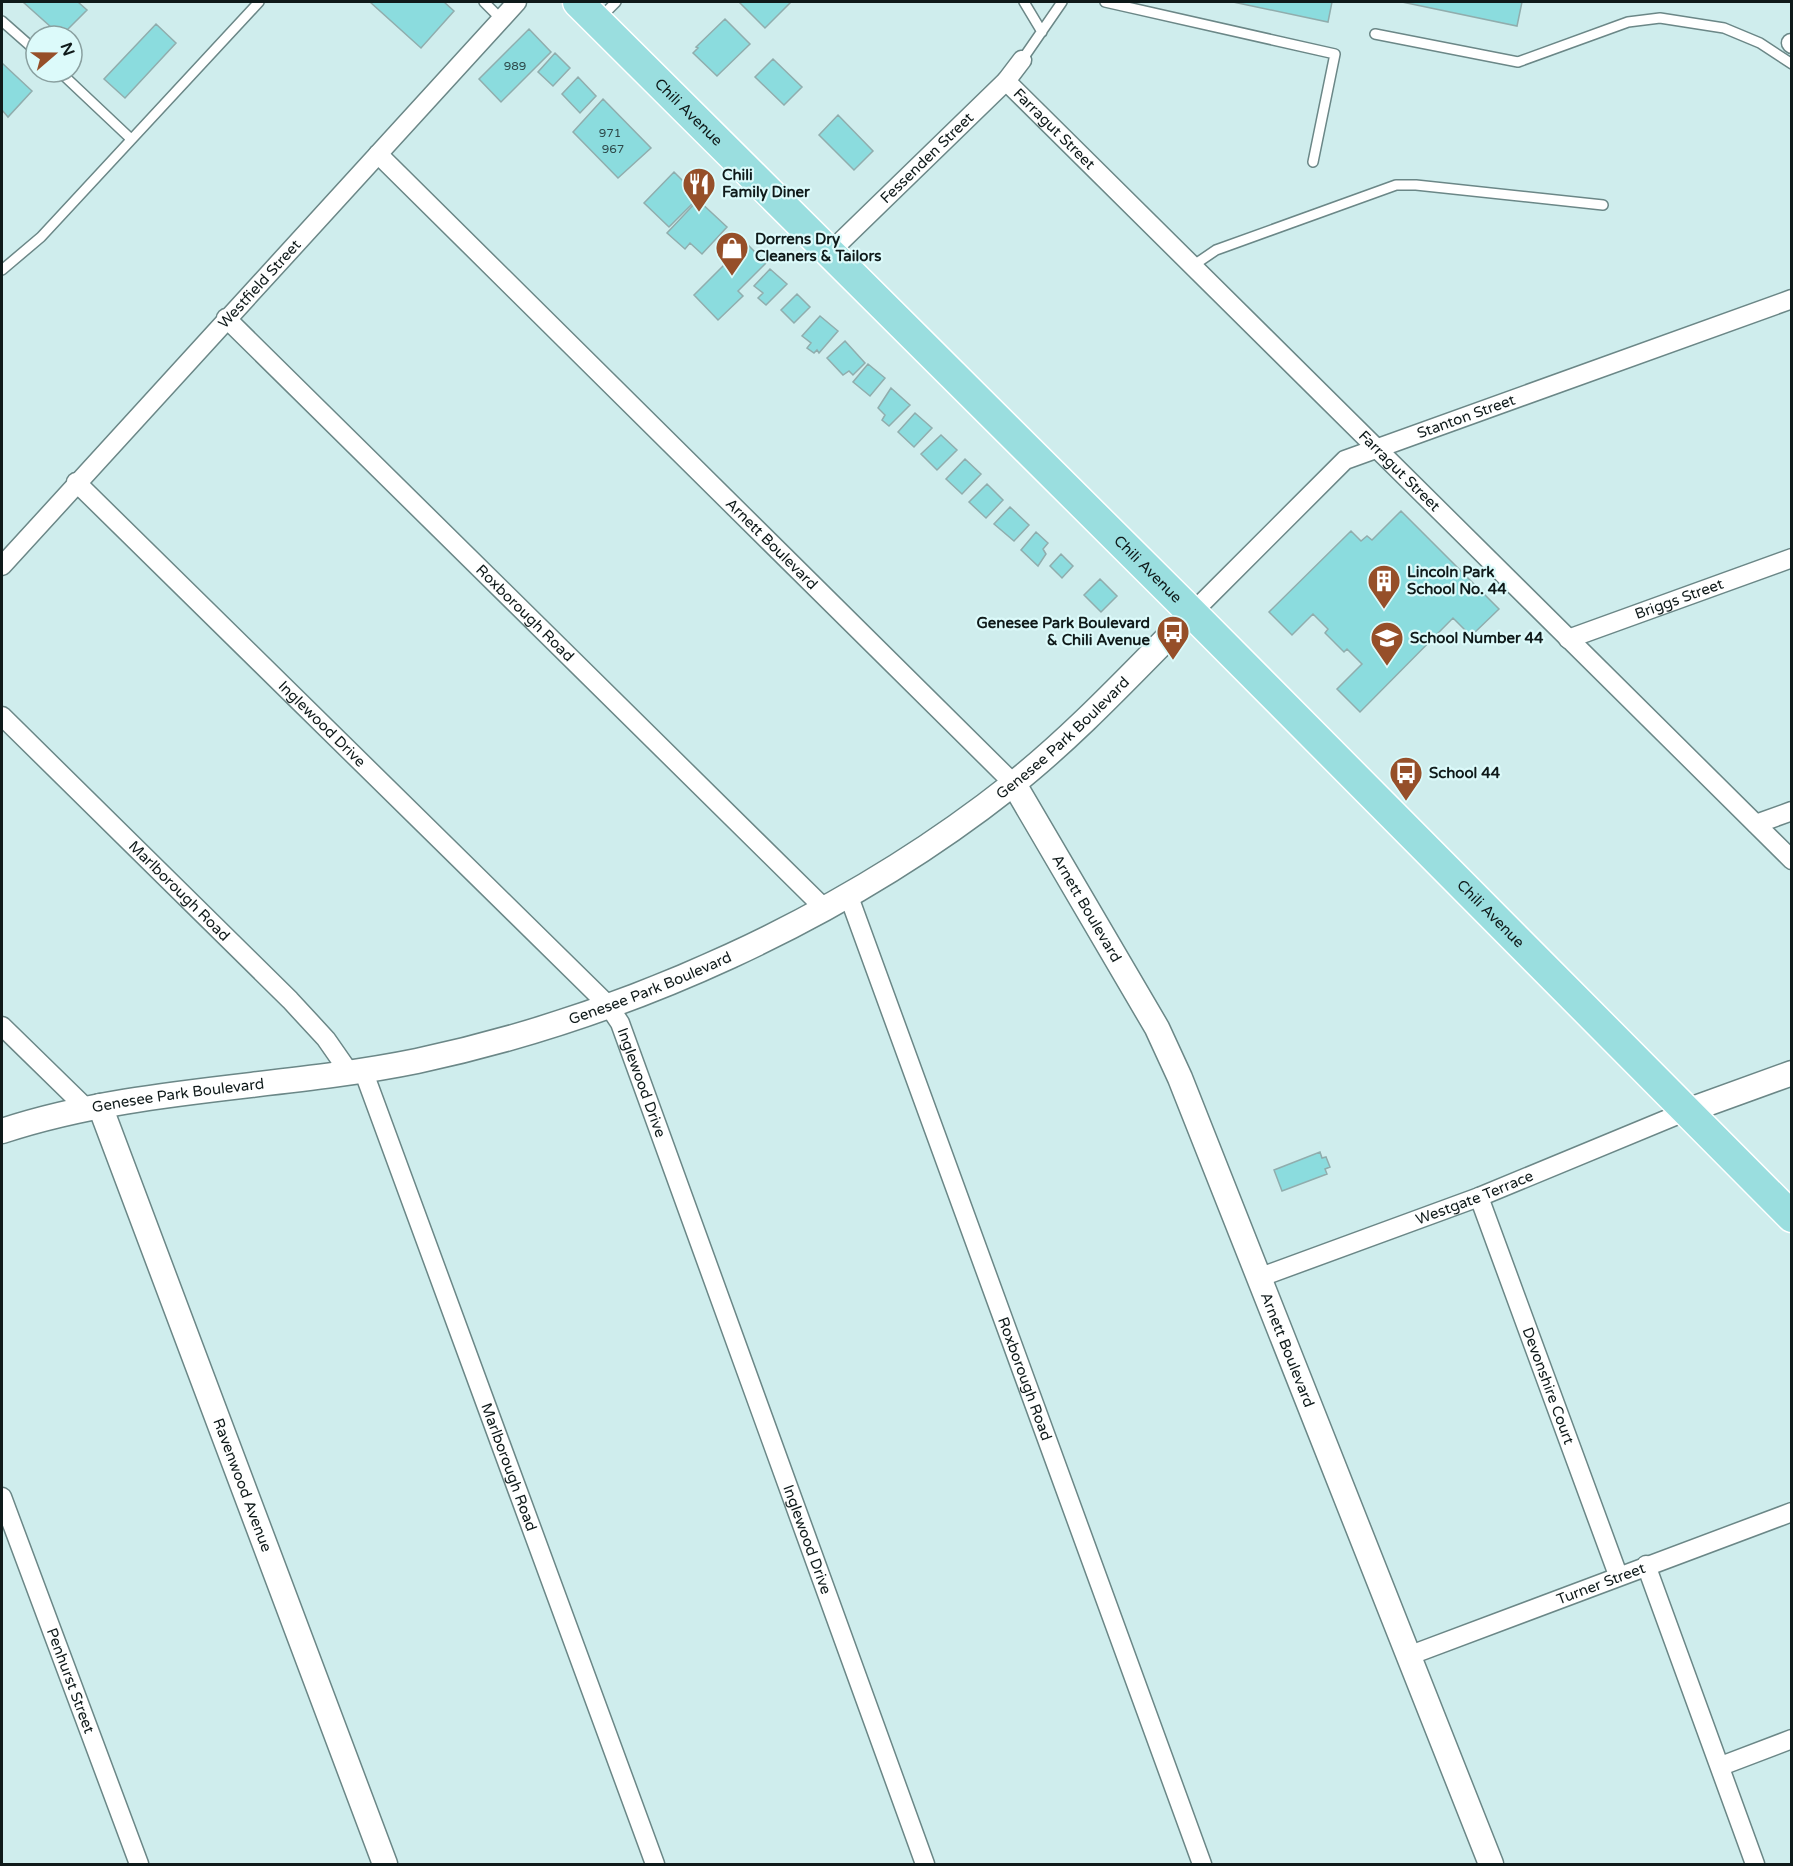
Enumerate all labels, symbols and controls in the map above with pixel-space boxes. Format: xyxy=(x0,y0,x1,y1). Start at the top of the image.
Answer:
north arrow xyxy=(24,24,84,84)
text: N xyxy=(56,40,79,59)
house number: 989 xyxy=(504,59,526,73)
street label: Chili Avenue xyxy=(651,74,726,150)
street label: Farragut Street xyxy=(1010,85,1099,173)
street label: Fessenden Street xyxy=(876,108,977,207)
house number: 971 xyxy=(599,126,621,140)
house number: 967 xyxy=(602,142,624,156)
restaurant icon: Chili Family Diner xyxy=(681,166,717,213)
place label: Chili Family Diner xyxy=(722,166,810,202)
shop icon: Dorrens Dry Cleaners & Tailors xyxy=(714,230,750,277)
place label: Dorrens Dry Cleaners & Tailors xyxy=(755,230,881,265)
street label: Westfield Street xyxy=(215,236,305,332)
street label: Stanton Street xyxy=(1415,390,1518,442)
street label: Farragut Street xyxy=(1355,427,1444,515)
street label: Arnett Boulevard xyxy=(722,495,821,593)
street label: Chili Avenue xyxy=(1110,532,1186,607)
street label: Roxborough Road xyxy=(472,561,578,665)
building icon: Lincoln Park School No. 44 xyxy=(1366,563,1402,610)
place label: Lincoln Park School No. 44 xyxy=(1407,563,1507,598)
street label: Briggs Street xyxy=(1632,575,1726,623)
place label: Genesee Park Boulevard & Chili Avenue xyxy=(977,614,1151,649)
bus stop icon: Genesee Park Boulevard & Chili Avenue xyxy=(1155,614,1191,661)
school or university icon: School Number 44 xyxy=(1369,620,1405,667)
place label: School Number 44 xyxy=(1410,629,1544,647)
street label: Genesee Park Boulevard xyxy=(992,673,1133,803)
street label: Inglewood Drive xyxy=(275,677,369,771)
bus stop icon: School 44 xyxy=(1388,755,1424,802)
place label: School 44 xyxy=(1429,764,1501,782)
street label: Marlborough Road xyxy=(125,837,234,945)
street label: Arnett Boulevard xyxy=(1048,851,1125,965)
street label: Chili Avenue xyxy=(1453,876,1528,951)
street label: Genesee Park Boulevard xyxy=(566,948,734,1028)
street label: Inglewood Drive xyxy=(613,1025,670,1140)
street label: Genesee Park Boulevard xyxy=(90,1075,265,1116)
street label: Westgate Terrace xyxy=(1413,1167,1536,1228)
street label: Arnett Boulevard xyxy=(1257,1290,1318,1410)
street label: Roxborough Road xyxy=(994,1314,1056,1443)
street label: Devonshire Court xyxy=(1519,1325,1578,1447)
street label: Marlborough Road xyxy=(477,1401,541,1533)
street label: Ravenwood Avenue xyxy=(209,1416,276,1554)
street label: Inglewood Drive xyxy=(779,1482,835,1597)
street label: Turner Street xyxy=(1554,1559,1648,1608)
street label: Penhurst Street xyxy=(43,1625,99,1736)

